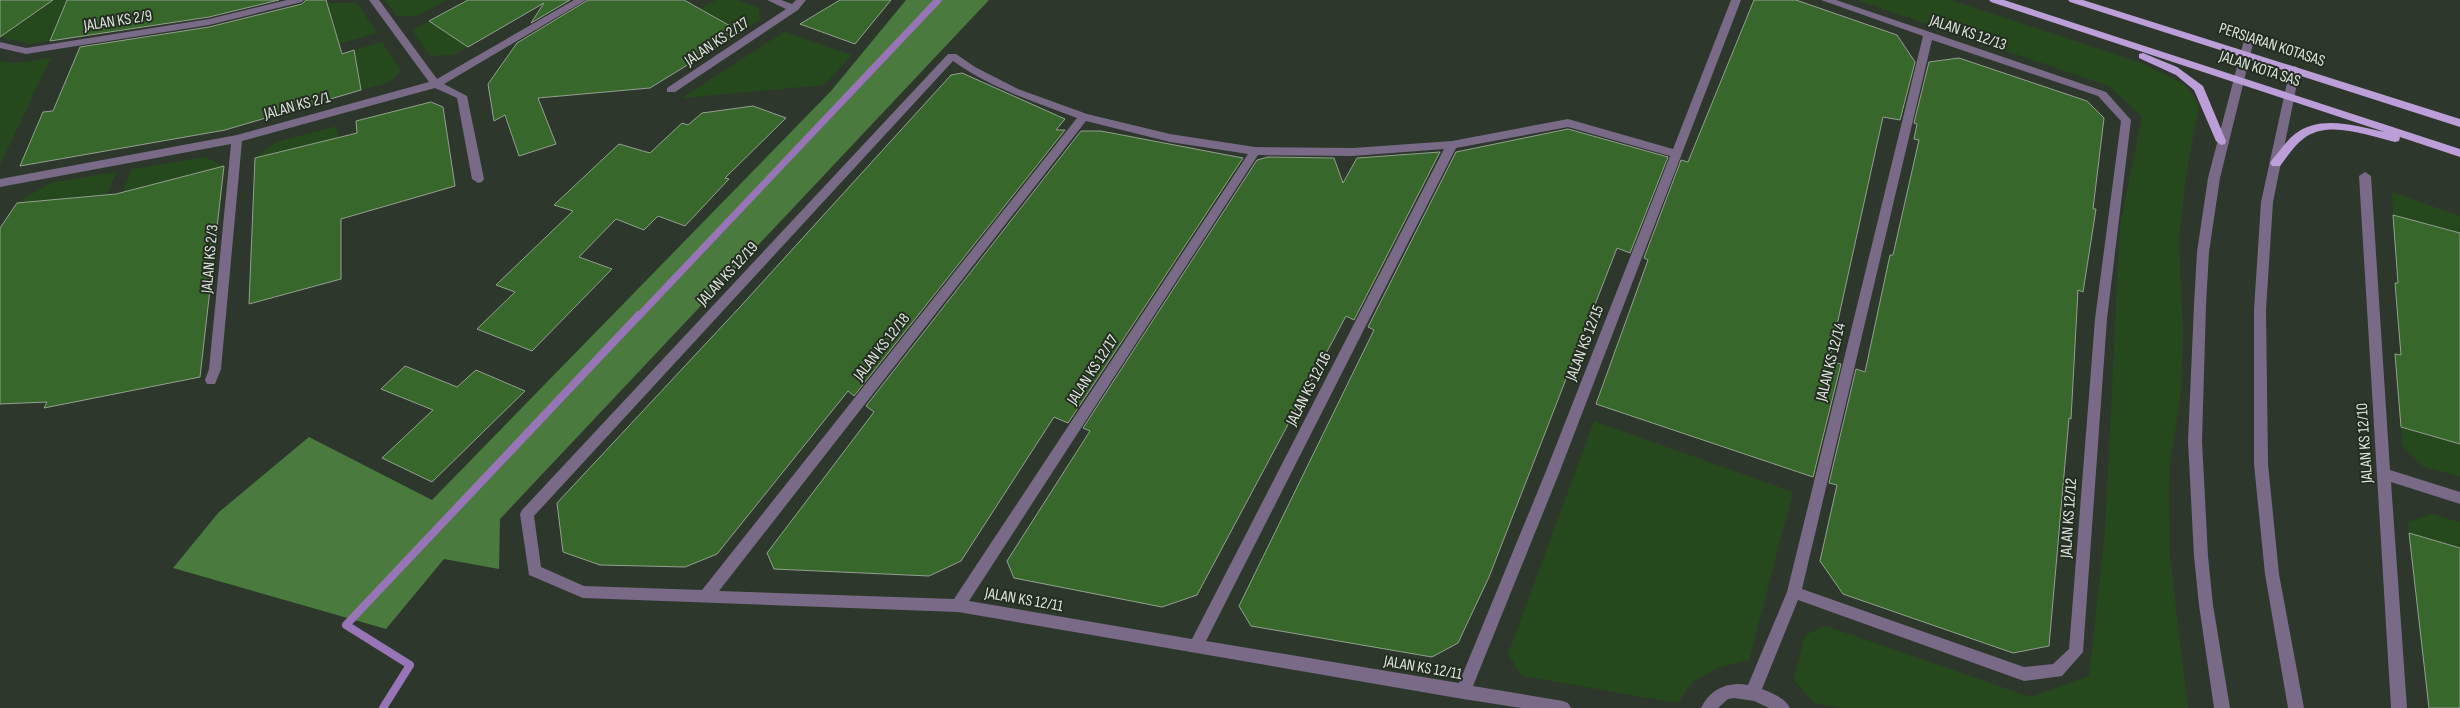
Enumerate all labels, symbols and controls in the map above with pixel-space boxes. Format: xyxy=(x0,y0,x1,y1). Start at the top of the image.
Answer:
street label: JALAN KS 2/9 xyxy=(81,6,154,36)
street label: JALAN KS 12/13 xyxy=(1926,11,2009,55)
street label: JALAN KS 2/17 xyxy=(680,13,753,71)
street label: PERSIARAN KOTASAS xyxy=(2217,19,2328,71)
street label: JALAN KOTA SAS xyxy=(2216,47,2303,91)
street label: JALAN KS 2/1 xyxy=(261,88,332,124)
street label: JALAN KS 2/3 xyxy=(197,224,222,295)
street label: JALAN KS 12/19 xyxy=(693,238,762,311)
street label: JALAN KS 12/15 xyxy=(1561,302,1608,385)
street label: JALAN KS 12/18 xyxy=(849,310,914,385)
street label: JALAN KS 12/14 xyxy=(1812,321,1850,404)
street label: JALAN KS 12/17 xyxy=(1063,331,1123,409)
street label: JALAN KS 12/16 xyxy=(1282,349,1336,430)
street label: JALAN KS 12/10 xyxy=(2353,402,2377,485)
street label: JALAN KS 12/12 xyxy=(2057,477,2081,560)
street label: JALAN KS 12/11 xyxy=(983,584,1065,616)
street label: JALAN KS 12/11 xyxy=(1382,652,1464,684)

